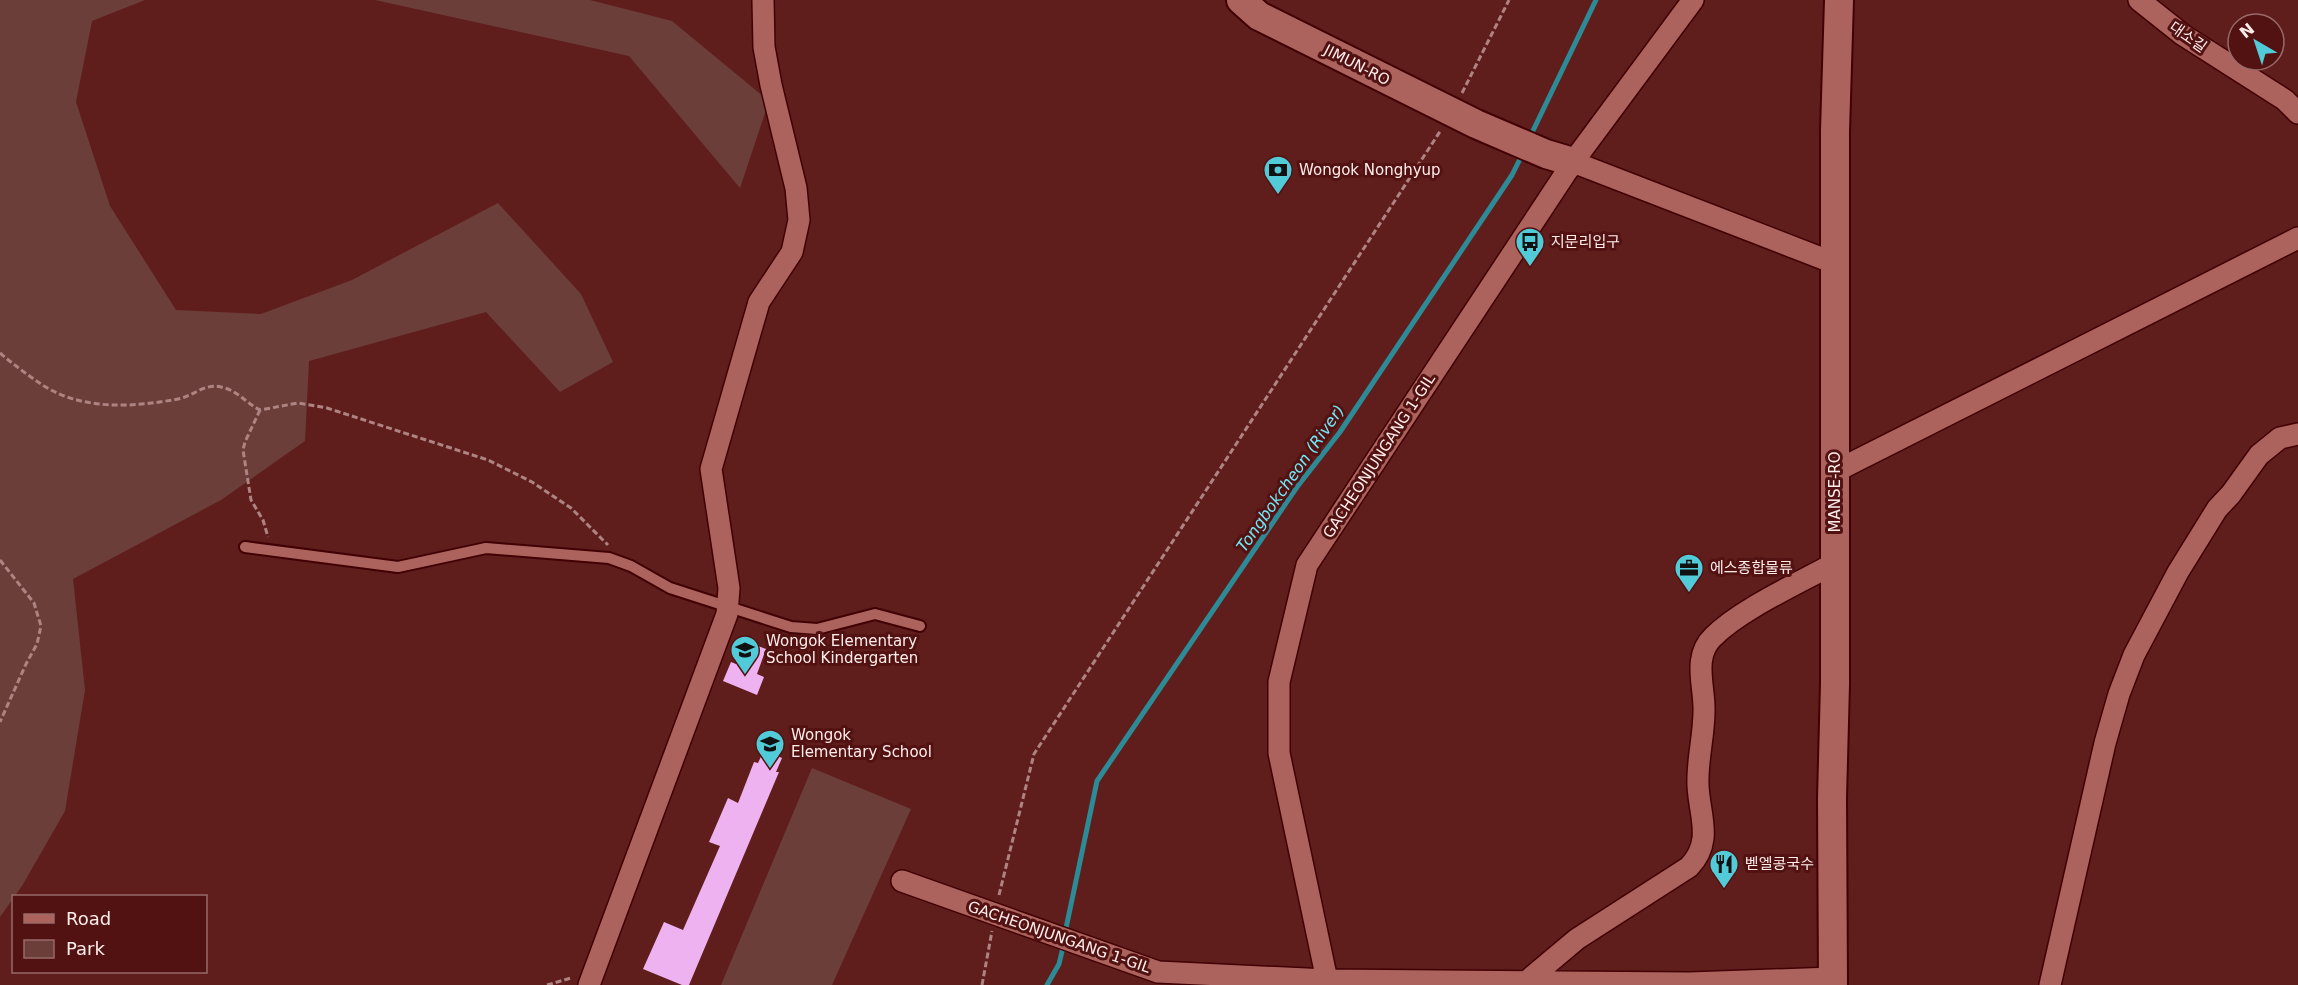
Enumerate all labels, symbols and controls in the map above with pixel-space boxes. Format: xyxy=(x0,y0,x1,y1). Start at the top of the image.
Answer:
north arrow xyxy=(2226,12,2286,72)
street label: 대소길 xyxy=(2166,18,2210,56)
text: N xyxy=(2236,19,2258,42)
street label: JIMUN-RO xyxy=(1320,40,1393,89)
bank icon: Wongok Nonghyup xyxy=(1262,154,1294,196)
place label: Wongok Nonghyup xyxy=(1299,161,1441,179)
bus stop icon: 지문리입구 xyxy=(1514,226,1546,268)
place label: 지문리입구 xyxy=(1551,233,1620,251)
street label: GACHEONJUNGANG 1-GIL xyxy=(1319,370,1439,541)
water label: Tongbokcheon (River) xyxy=(1232,401,1348,555)
street label: MANSE-RO xyxy=(1826,451,1844,533)
office icon: 에스종합물류 xyxy=(1673,552,1705,594)
place label: 에스종합물류 xyxy=(1710,559,1793,577)
place label: Wongok Elementary School Kindergarten xyxy=(766,632,918,667)
school or university icon: Wongok Elementary School Kindergarten xyxy=(729,634,761,676)
place label: Wongok Elementary School xyxy=(791,726,932,761)
school or university icon: Wongok Elementary School xyxy=(754,728,786,770)
restaurant icon: 벧엘콩국수 xyxy=(1708,848,1740,890)
place label: 벧엘콩국수 xyxy=(1745,855,1814,873)
legend xyxy=(12,895,207,973)
street label: GACHEONJUNGANG 1-GIL xyxy=(965,897,1153,977)
text: Road xyxy=(66,908,111,929)
text: Park xyxy=(66,938,105,959)

